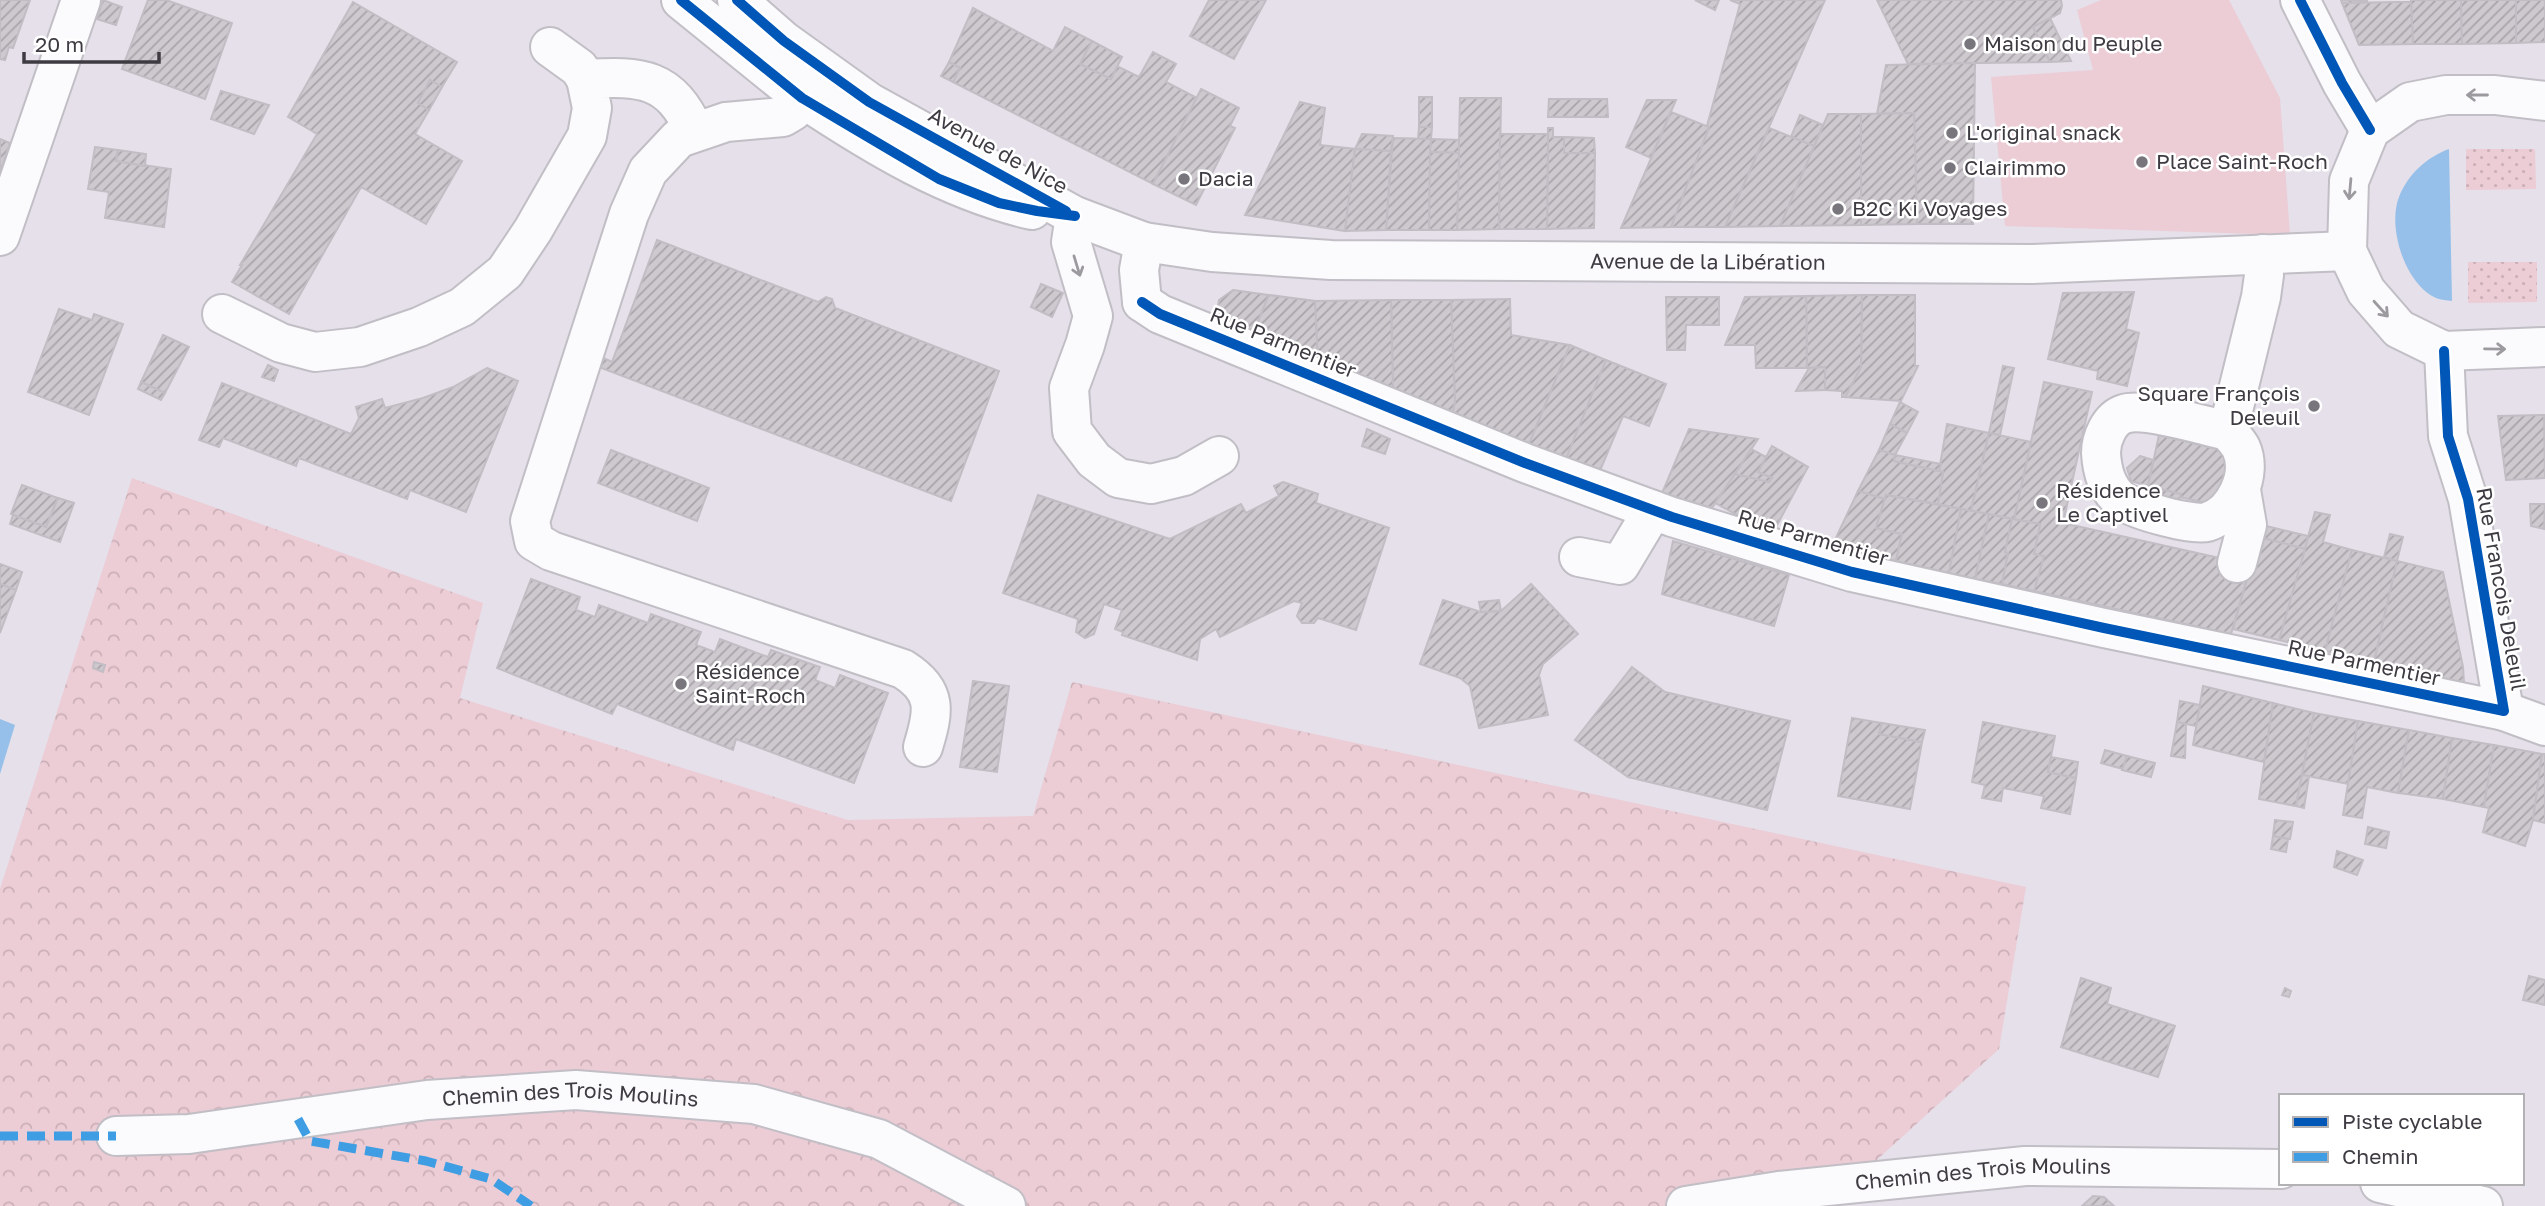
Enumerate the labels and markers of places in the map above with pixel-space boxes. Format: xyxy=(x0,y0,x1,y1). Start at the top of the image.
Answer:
place label: Maison du Peuple xyxy=(1984,30,2162,56)
marker: Maison du Peuple xyxy=(1962,36,1978,52)
place label: L'original snack xyxy=(1966,119,2121,145)
marker: L'original snack xyxy=(1944,125,1960,141)
place label: Place Saint-Roch xyxy=(2156,148,2328,174)
place label: Clairimmo xyxy=(1964,154,2066,180)
marker: Place Saint-Roch xyxy=(2134,154,2150,170)
marker: Clairimmo xyxy=(1942,160,1958,176)
place label: Dacia xyxy=(1198,165,1254,191)
marker: Dacia xyxy=(1176,171,1192,187)
place label: B2C Ki Voyages xyxy=(1852,195,2007,221)
marker: B2C Ki Voyages xyxy=(1830,201,1846,217)
place label: Square François Deleuil xyxy=(2138,380,2300,430)
marker: Square François Deleuil xyxy=(2306,398,2322,414)
place label: Résidence Le Captivel xyxy=(2056,477,2169,527)
marker: Résidence Le Captivel xyxy=(2034,495,2050,511)
place label: Résidence Saint-Roch xyxy=(695,658,806,708)
marker: Résidence Saint-Roch xyxy=(673,676,689,692)

